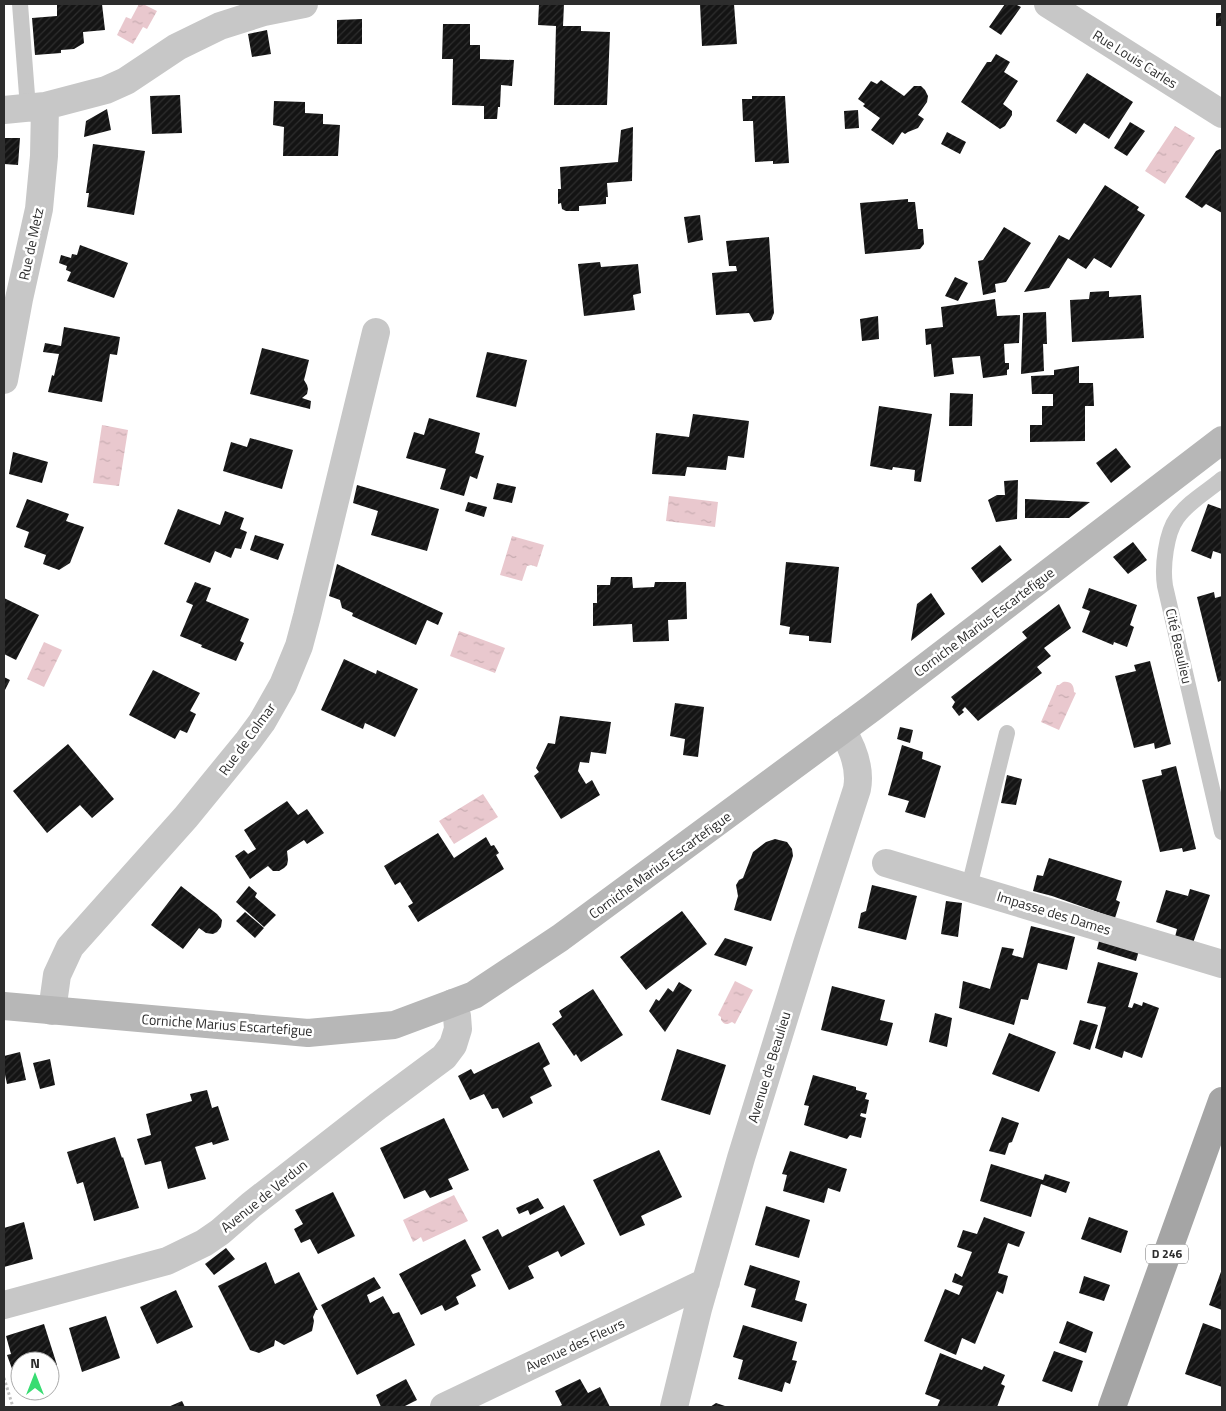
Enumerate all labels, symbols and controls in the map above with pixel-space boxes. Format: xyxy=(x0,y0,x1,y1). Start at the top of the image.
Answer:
street label: Rue Louis Carles xyxy=(1089,24,1182,93)
street label: Rue de Metz xyxy=(13,206,48,282)
street label: Corniche Marius Escartefigue xyxy=(909,562,1058,682)
street label: Cité Beaulieu xyxy=(1161,606,1198,686)
street label: Rue de Colmar xyxy=(213,698,280,779)
street label: Corniche Marius Escartefigue xyxy=(584,806,735,923)
street label: Impasse des Dames xyxy=(995,885,1114,940)
street label: Corniche Marius Escartefigue xyxy=(141,1008,313,1041)
street label: Avenue de Beaulieu xyxy=(742,1009,795,1125)
street label: Avenue de Verdun xyxy=(216,1154,312,1237)
road number: D 246 xyxy=(1146,1244,1188,1264)
street label: Avenue des Fleurs xyxy=(522,1312,628,1377)
north arrow xyxy=(10,1351,60,1401)
text: N xyxy=(30,1352,40,1373)

